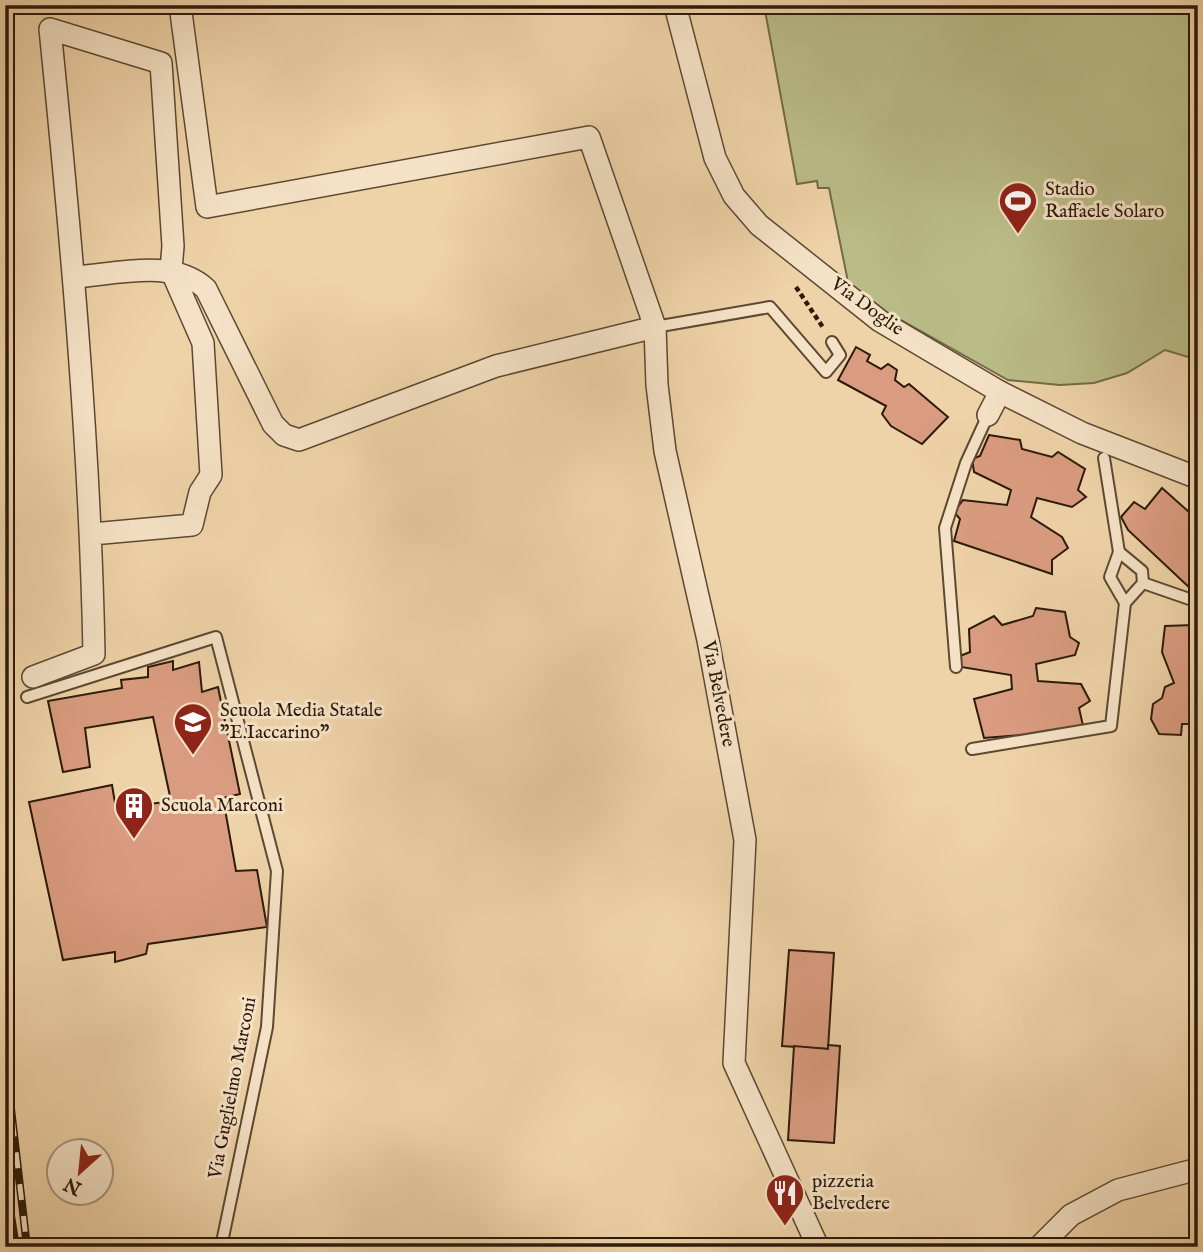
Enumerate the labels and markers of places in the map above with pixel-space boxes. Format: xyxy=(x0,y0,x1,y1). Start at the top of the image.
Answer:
place label: Stadio Raffaele Solaro xyxy=(1045,178,1164,224)
sports icon: Stadio Raffaele Solaro xyxy=(997,180,1039,235)
place label: Scuola Media Statale "E.Iaccarino" xyxy=(220,699,383,745)
school or university icon: Scuola Media Statale "E.Iaccarino" xyxy=(172,701,214,756)
building icon: Scuola Marconi xyxy=(113,785,155,840)
place label: Scuola Marconi xyxy=(161,794,283,818)
place label: pizzeria Belvedere xyxy=(812,1170,890,1216)
restaurant icon: pizzeria Belvedere xyxy=(764,1172,806,1227)

